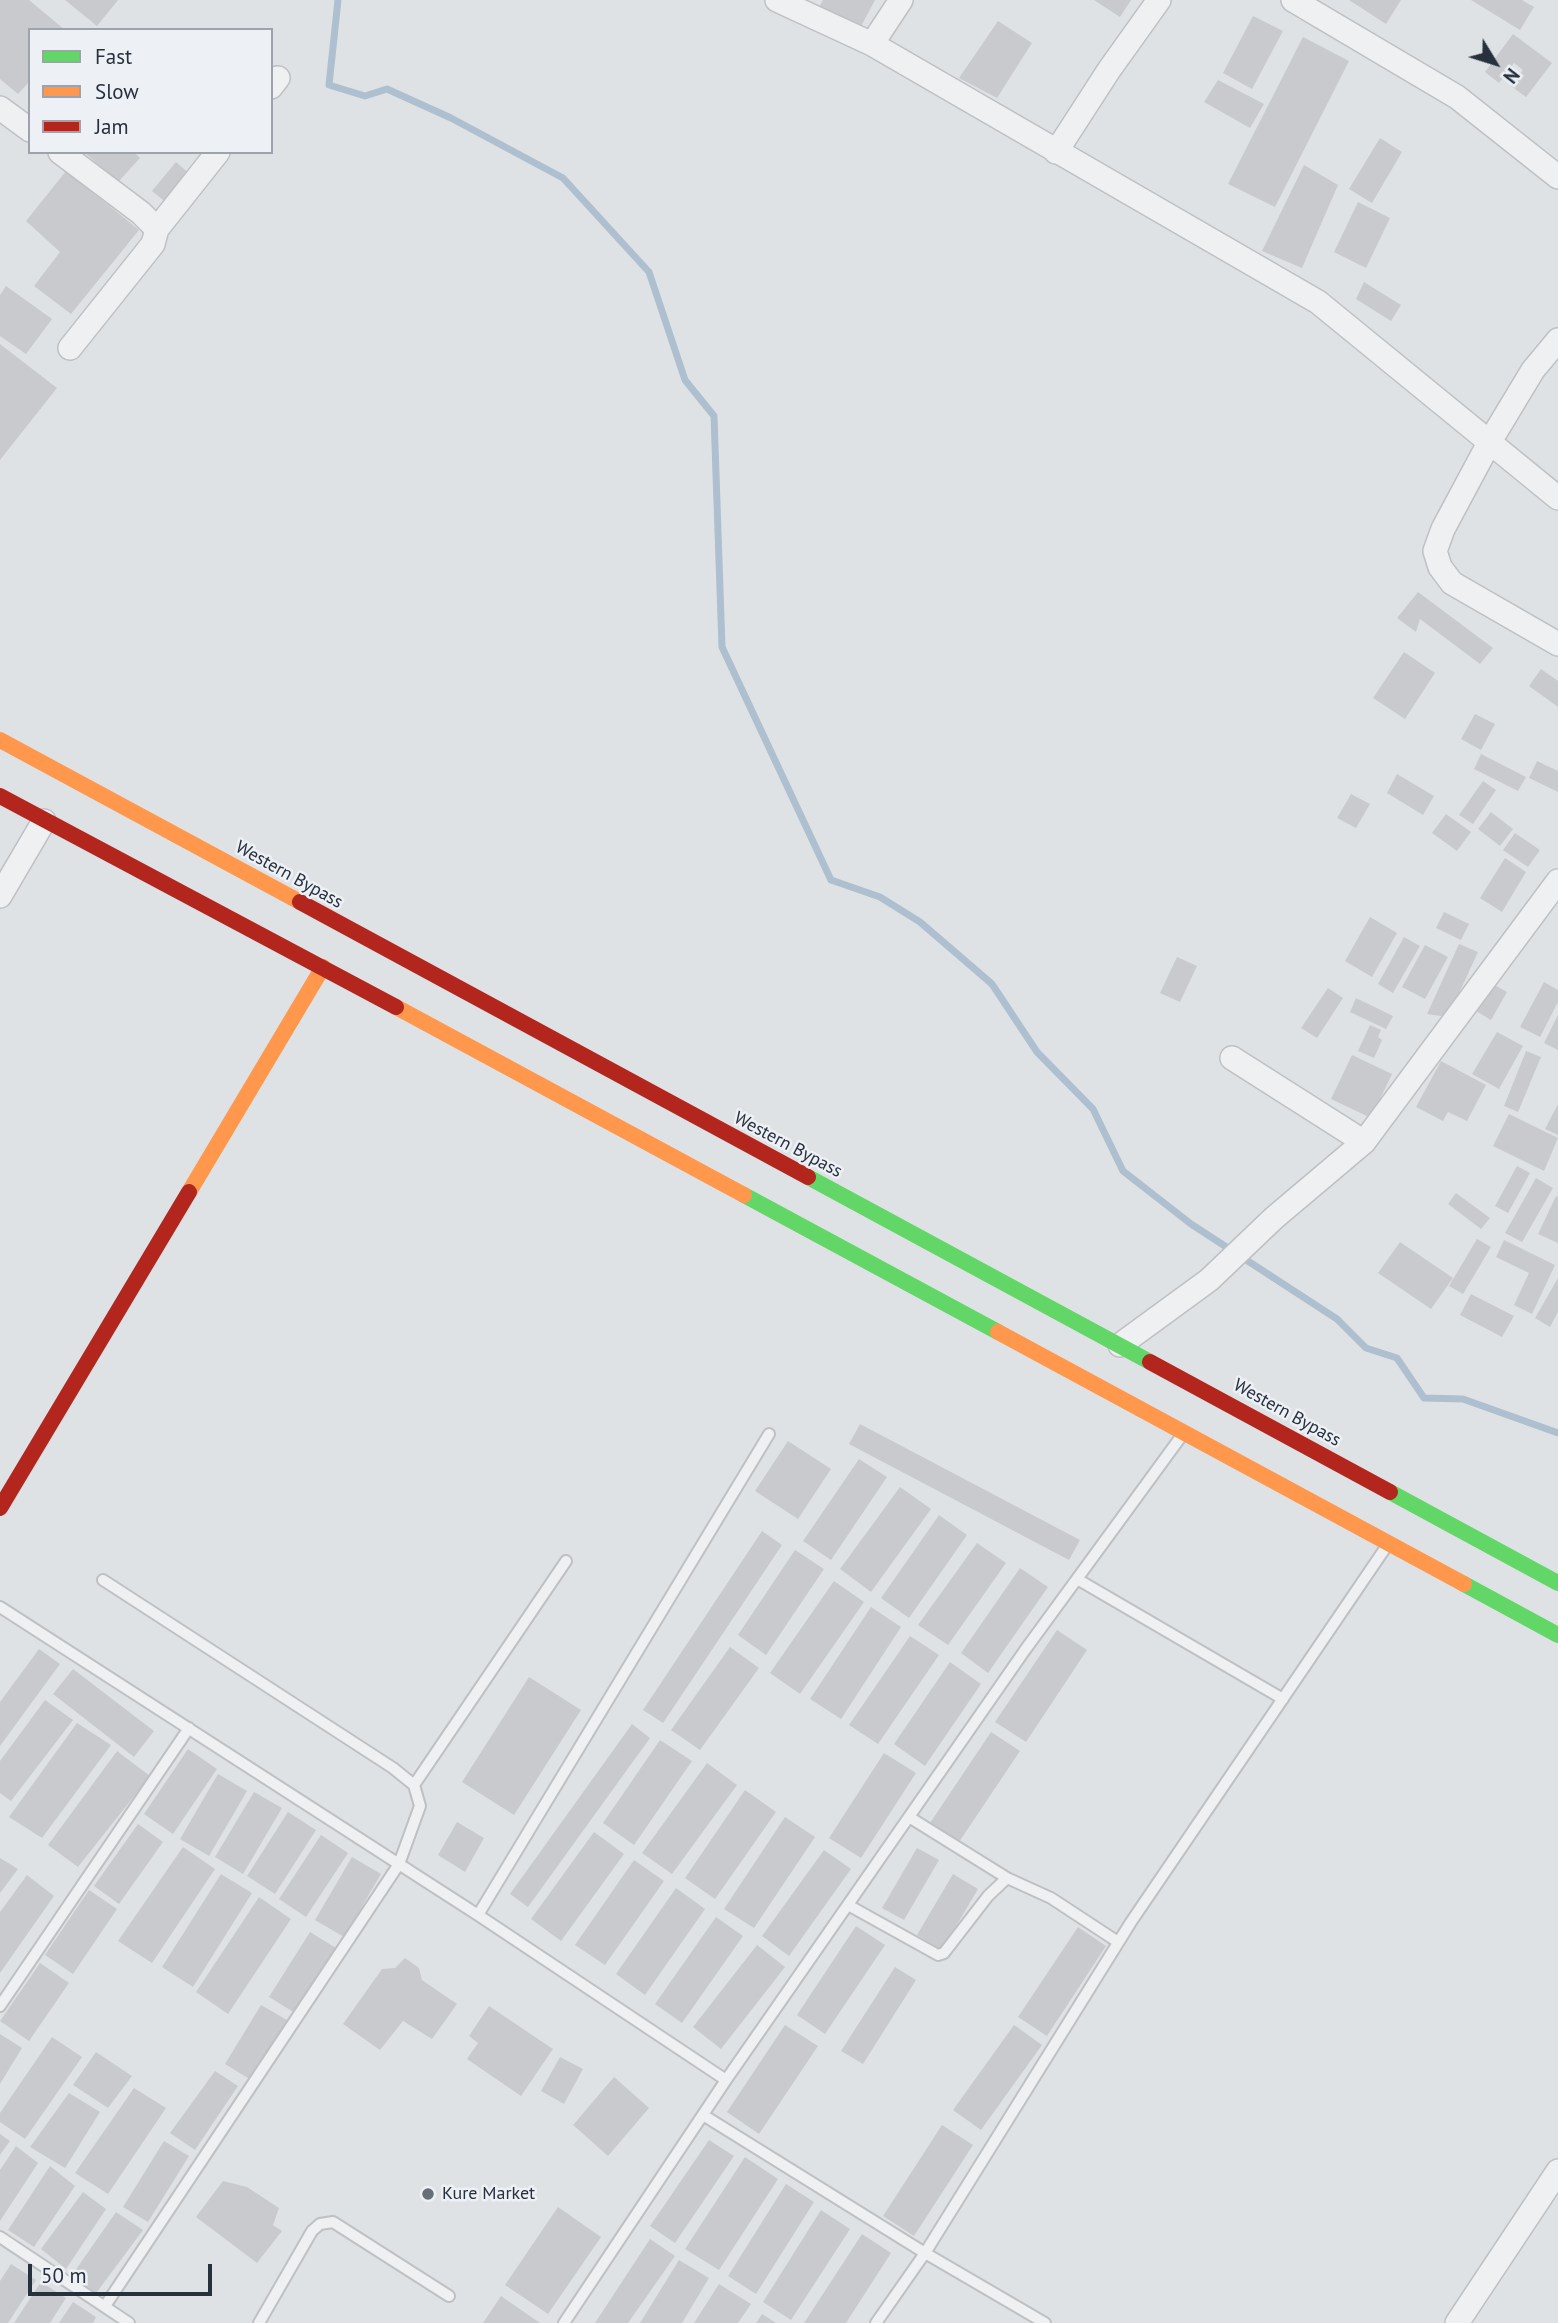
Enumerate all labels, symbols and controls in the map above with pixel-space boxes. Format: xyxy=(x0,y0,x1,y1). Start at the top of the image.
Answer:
legend xyxy=(28,28,273,154)
north arrow xyxy=(1460,28,1530,98)
text: Fast xyxy=(95,43,132,70)
text: N xyxy=(1498,64,1525,88)
text: Slow xyxy=(95,78,139,105)
text: Jam xyxy=(95,113,129,140)
street label: Western Bypass xyxy=(232,837,346,913)
street label: Western Bypass xyxy=(730,1107,846,1183)
street label: Western Bypass xyxy=(1230,1375,1344,1451)
place label: Kure Market xyxy=(442,2183,535,2205)
marker: Kure Market xyxy=(420,2186,436,2202)
scale bar xyxy=(32,2250,215,2294)
text: 50 m xyxy=(41,2262,87,2289)

